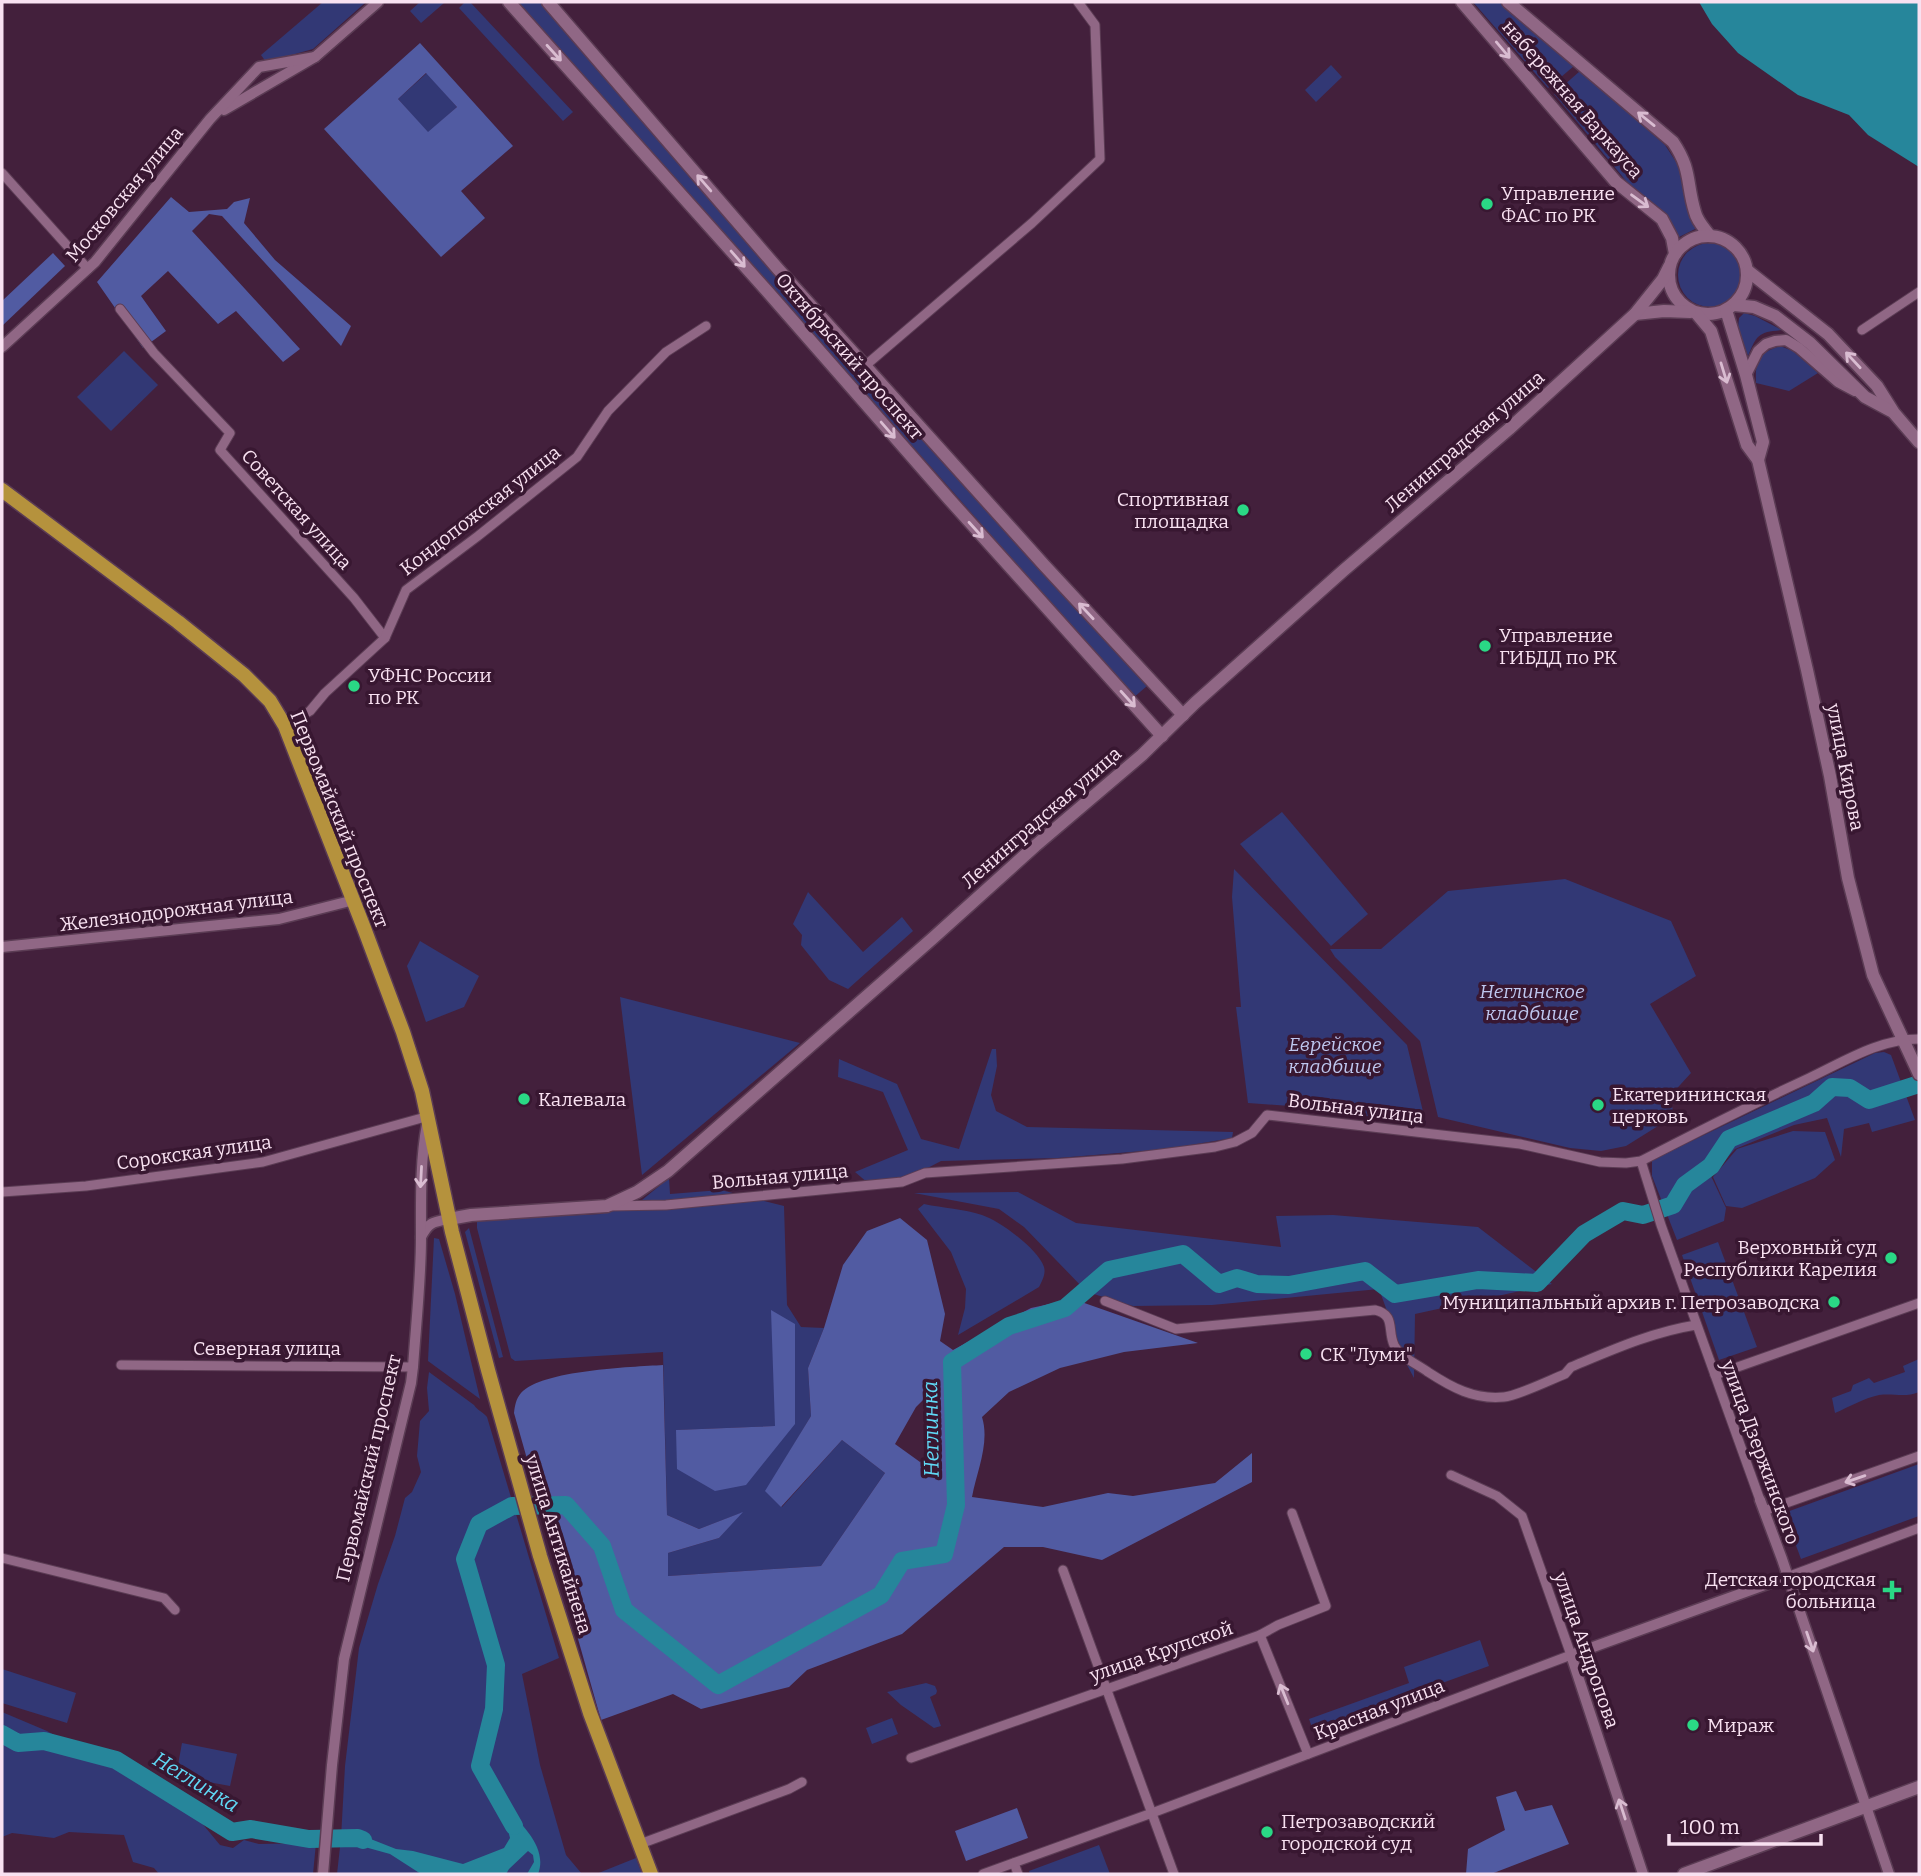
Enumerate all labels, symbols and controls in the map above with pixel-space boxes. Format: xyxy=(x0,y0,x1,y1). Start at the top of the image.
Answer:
street label: набережная Варкауса xyxy=(1498,15,1648,184)
one-way arrow xyxy=(1496,40,1511,58)
one-way arrow xyxy=(546,44,562,62)
one-way arrow xyxy=(1638,111,1656,127)
street label: Московская улица xyxy=(61,121,188,267)
one-way arrow xyxy=(696,174,712,192)
place label: Управление ФАС по РК xyxy=(1501,182,1615,227)
one-way arrow xyxy=(1630,194,1649,209)
marker: Управление ФАС по РК xyxy=(1479,196,1495,212)
one-way arrow xyxy=(730,250,746,268)
street label: Октябрьский проспект xyxy=(771,268,928,445)
one-way arrow xyxy=(1844,352,1861,369)
one-way arrow xyxy=(1719,362,1732,384)
street label: Ленинградская улица xyxy=(1380,365,1549,517)
one-way arrow xyxy=(880,420,896,438)
street label: Кондопожская улица xyxy=(395,440,566,580)
street label: Советская улица xyxy=(237,444,357,575)
place label: Спортивная площадка xyxy=(1117,488,1230,533)
marker: Спортивная площадка xyxy=(1235,502,1251,518)
one-way arrow xyxy=(968,520,984,538)
one-way arrow xyxy=(1078,603,1095,620)
place label: Управление ГИБДД по РК xyxy=(1499,624,1618,669)
marker: Управление ГИБДД по РК xyxy=(1477,638,1493,654)
place label: УФНС России по РК xyxy=(368,664,492,709)
marker: УФНС России по РК xyxy=(346,678,362,694)
one-way arrow xyxy=(1120,690,1136,708)
street label: улица Кирова xyxy=(1822,701,1869,833)
street label: Первомайский проспект xyxy=(285,707,394,931)
street label: Ленинградская улица xyxy=(957,741,1126,893)
street label: Железнодорожная улица xyxy=(58,885,295,936)
park label: Неглинское кладбище xyxy=(1480,980,1585,1025)
park label: Еврейское кладбище xyxy=(1288,1033,1382,1078)
place label: Екатерининская церковь xyxy=(1612,1083,1766,1128)
place label: Калевала xyxy=(538,1088,627,1111)
street label: Вольная улица xyxy=(1287,1089,1426,1128)
marker: Калевала xyxy=(516,1091,532,1107)
marker: Екатерининская церковь xyxy=(1590,1097,1606,1113)
street label: Сорокская улица xyxy=(115,1130,274,1175)
street label: Вольная улица xyxy=(711,1159,850,1194)
one-way arrow xyxy=(415,1165,428,1188)
place label: Верховный суд Республики Карелия xyxy=(1683,1236,1878,1281)
marker: Верховный суд Республики Карелия xyxy=(1883,1250,1899,1266)
place label: Муниципальный архив г. Петрозаводска xyxy=(1442,1291,1821,1314)
marker: Муниципальный архив г. Петрозаводска xyxy=(1826,1294,1842,1310)
street label: Северная улица xyxy=(193,1337,342,1360)
place label: СК "Луми" xyxy=(1320,1343,1413,1366)
marker: СК "Луми" xyxy=(1298,1346,1314,1362)
street label: Первомайский проспект xyxy=(331,1352,406,1584)
street label: улица Дзержинского xyxy=(1716,1356,1805,1548)
water label: Неглинка xyxy=(917,1381,945,1477)
street label: улица Антикайнена xyxy=(520,1450,597,1637)
one-way arrow xyxy=(1844,1474,1866,1486)
street label: улица Андропова xyxy=(1549,1568,1624,1732)
place label: Детская городская больница xyxy=(1705,1568,1877,1613)
marker: Детская городская больница xyxy=(1882,1580,1902,1600)
street label: улица Крупской xyxy=(1086,1616,1236,1687)
one-way arrow xyxy=(1805,1630,1817,1652)
street label: Красная улица xyxy=(1311,1674,1448,1745)
one-way arrow xyxy=(1277,1684,1290,1706)
place label: Мираж xyxy=(1707,1714,1774,1737)
marker: Мираж xyxy=(1685,1717,1701,1733)
water label: Неглинка xyxy=(148,1746,244,1818)
one-way arrow xyxy=(1615,1799,1627,1821)
scale bar xyxy=(1669,1802,1821,1846)
place label: Петрозаводский городской суд xyxy=(1281,1810,1435,1855)
text: 100 m xyxy=(1680,1814,1740,1840)
marker: Петрозаводский городской суд xyxy=(1259,1824,1275,1840)

